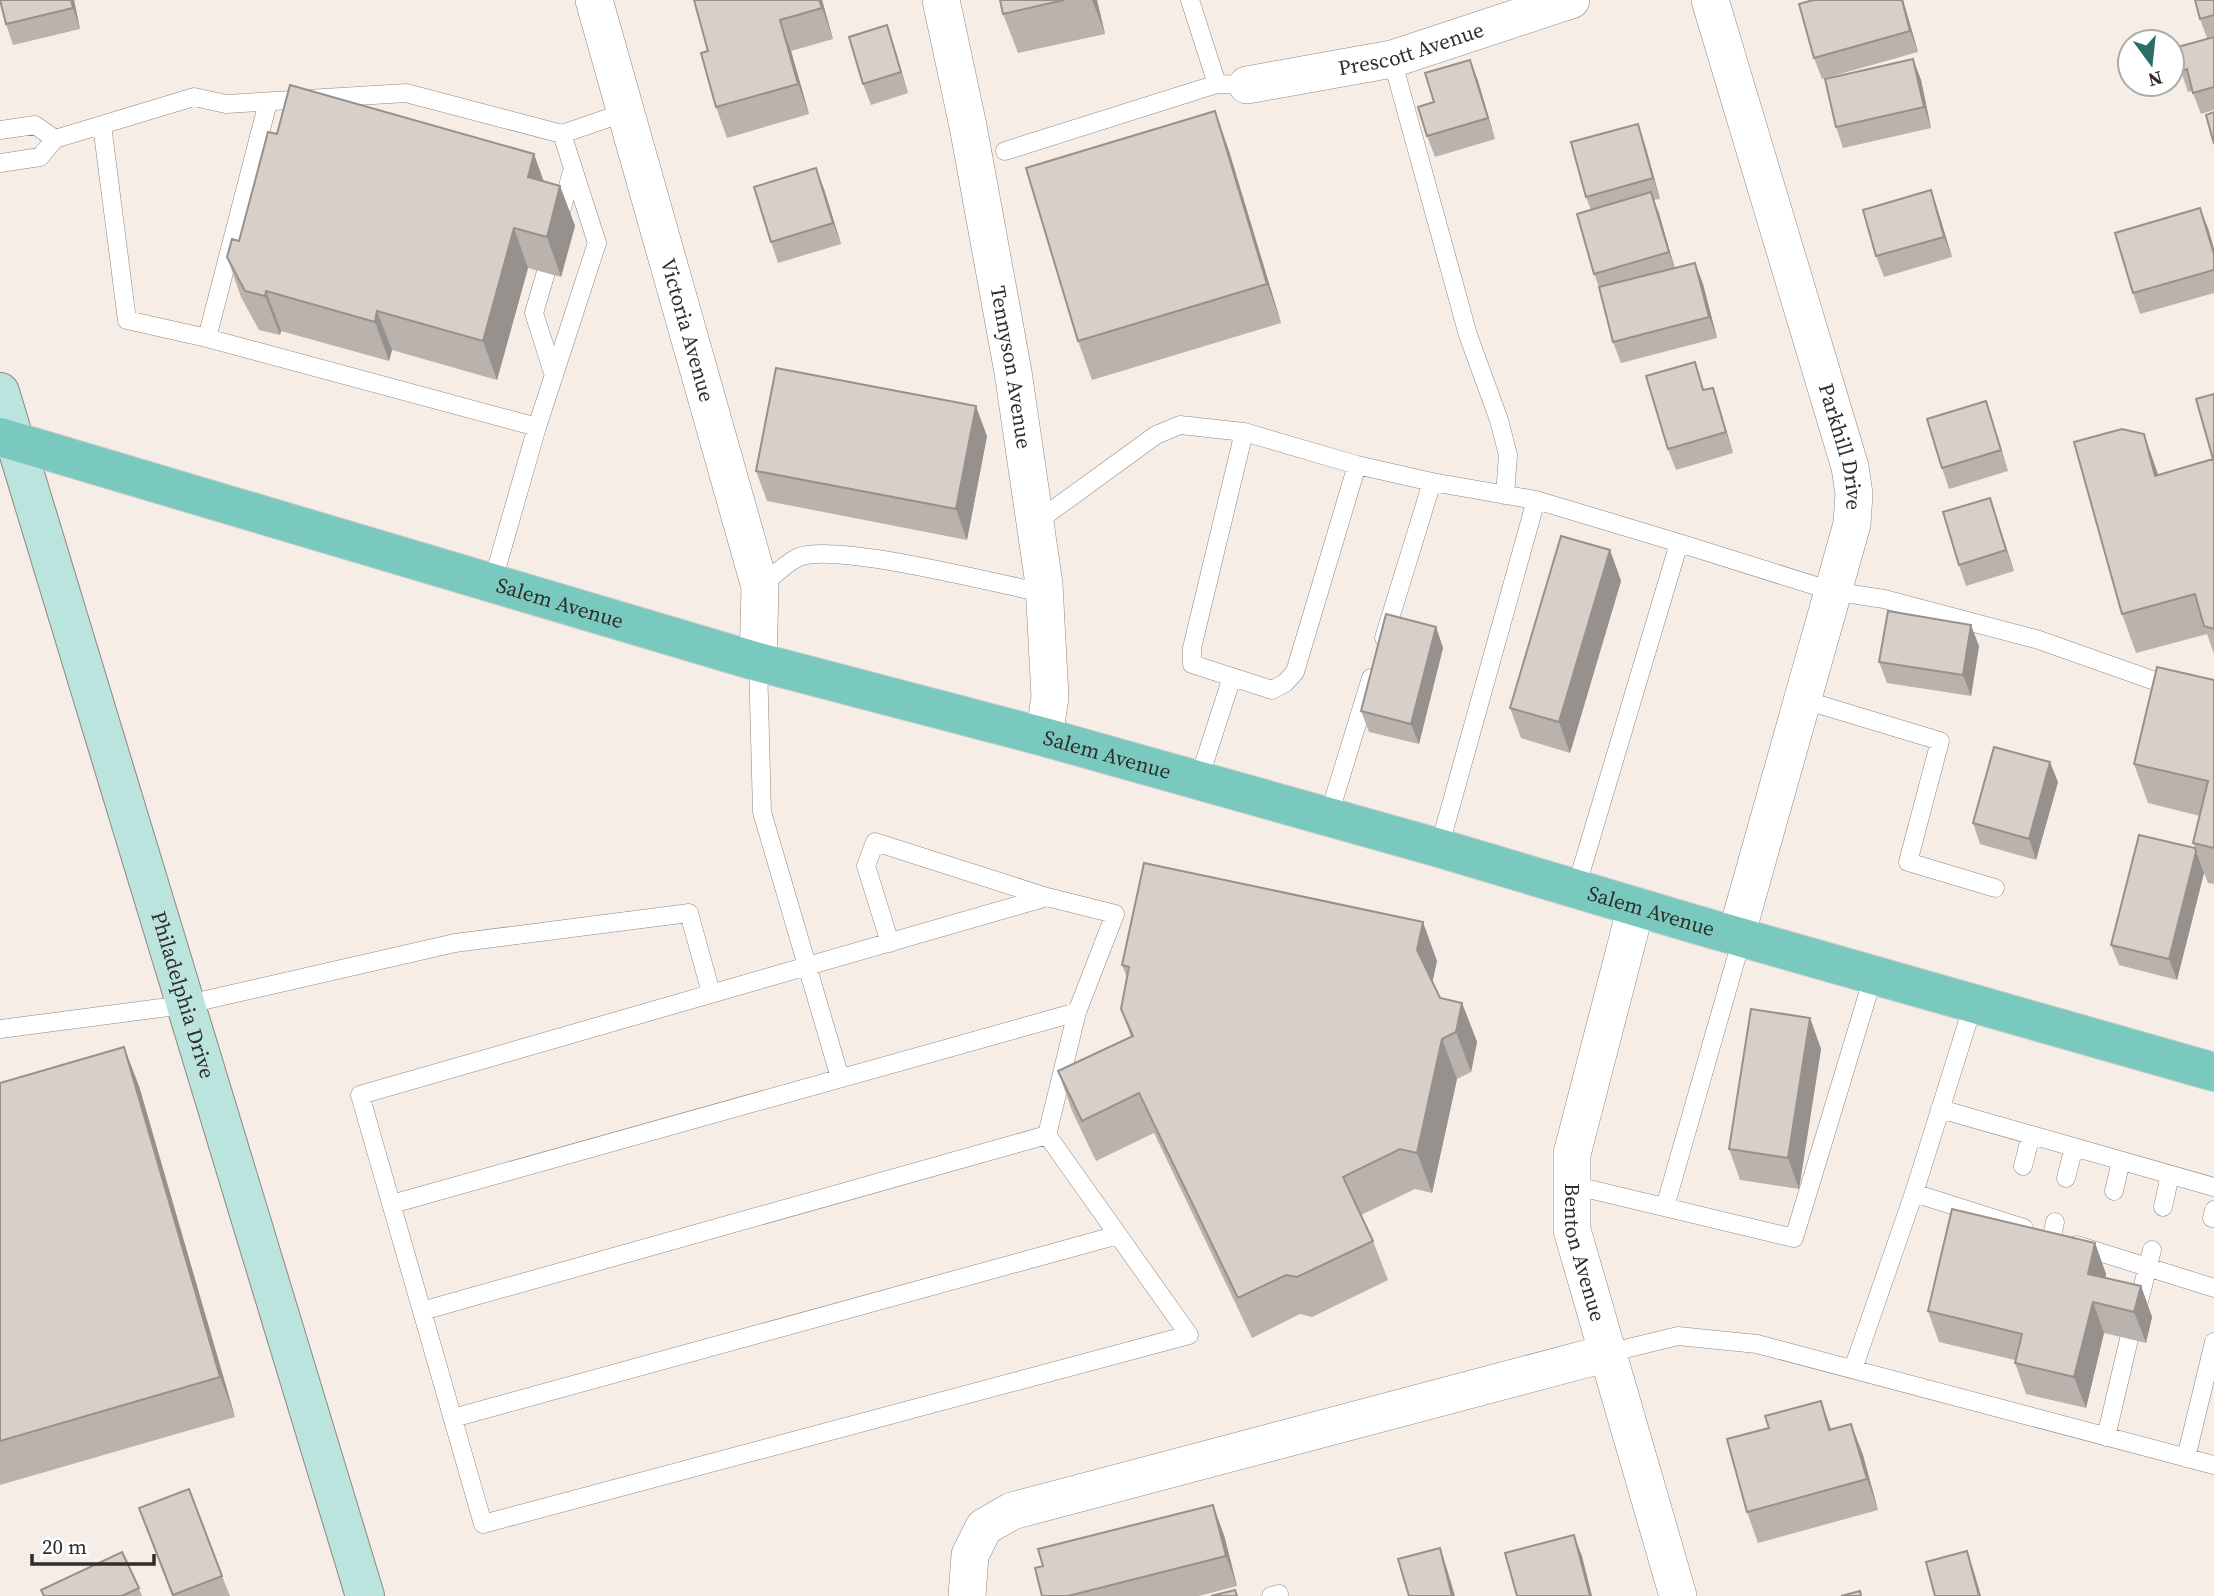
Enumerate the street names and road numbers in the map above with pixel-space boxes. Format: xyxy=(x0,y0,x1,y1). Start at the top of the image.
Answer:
street label: Prescott Avenue xyxy=(1336,15,1487,82)
street label: Victoria Avenue xyxy=(654,255,722,405)
street label: Tennyson Avenue xyxy=(984,283,1039,451)
street label: Parkhill Drive xyxy=(1812,380,1869,511)
street label: Salem Avenue xyxy=(493,570,627,635)
street label: Salem Avenue xyxy=(1040,723,1174,786)
street label: Salem Avenue xyxy=(1584,878,1718,943)
street label: Philadelphia Drive xyxy=(144,908,222,1082)
street label: Benton Avenue xyxy=(1558,1183,1613,1325)

